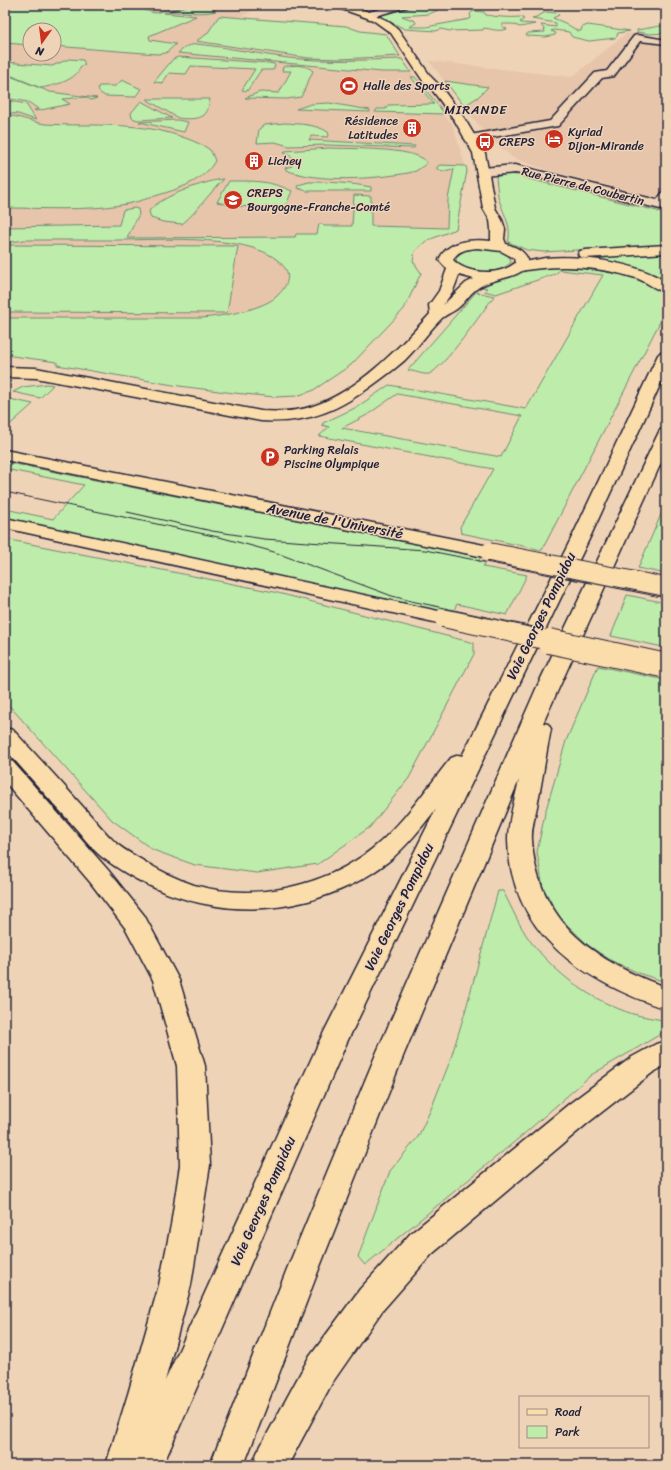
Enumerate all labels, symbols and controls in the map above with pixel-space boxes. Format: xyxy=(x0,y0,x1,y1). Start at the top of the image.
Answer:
north arrow xyxy=(22,22,62,62)
text: N xyxy=(33,41,47,62)
sports icon: Halle des Sports xyxy=(338,75,360,97)
place label: Halle des Sports xyxy=(363,75,451,97)
district label: MIRANDE xyxy=(444,98,508,121)
place label: Résidence Latitudes xyxy=(345,110,398,146)
building icon: Résidence Latitudes xyxy=(401,117,423,139)
place label: Kyriad Dijon-Mirande xyxy=(568,121,644,157)
hotel icon: Kyriad Dijon-Mirande xyxy=(543,128,565,150)
bus stop icon: CREPS xyxy=(474,131,496,153)
place label: CREPS xyxy=(499,131,535,153)
building icon: Lichey xyxy=(243,150,265,172)
place label: Lichey xyxy=(268,150,302,172)
street label: Rue Pierre de Coubertin xyxy=(519,160,647,212)
place label: CREPS Bourgogne-Franche-Comté xyxy=(247,182,390,218)
school or university icon: CREPS Bourgogne-Franche-Comté xyxy=(222,189,244,211)
place label: Parking Relais Piscine Olympique xyxy=(284,439,379,475)
parking icon: Parking Relais Piscine Olympique xyxy=(259,446,281,468)
street label: Avenue de l'Université xyxy=(264,495,405,546)
street label: Voie Georges Pompidou xyxy=(499,547,583,684)
street label: Voie Georges Pompidou xyxy=(357,838,441,975)
street label: Voie Georges Pompidou xyxy=(223,1132,303,1270)
legend xyxy=(519,1396,649,1448)
text: Road xyxy=(555,1401,582,1423)
text: Park xyxy=(555,1421,580,1443)

